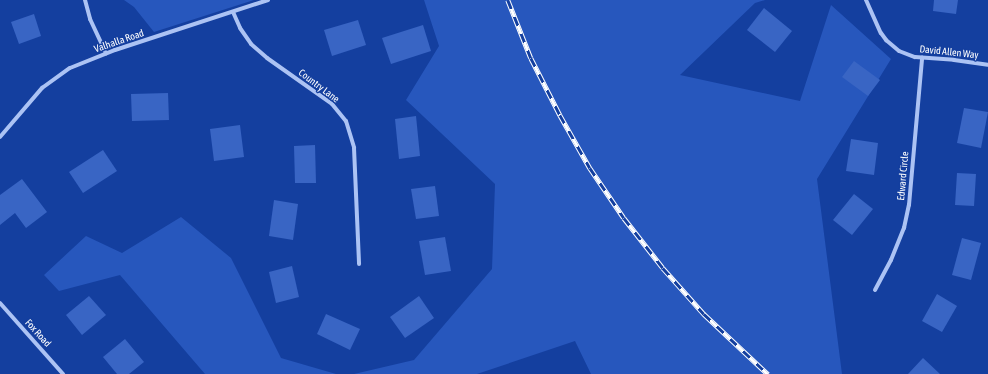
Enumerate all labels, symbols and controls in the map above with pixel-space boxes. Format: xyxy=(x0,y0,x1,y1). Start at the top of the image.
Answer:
street label: Valhalla Road xyxy=(93,27,145,55)
street label: David Allen Way xyxy=(919,43,979,61)
street label: Country Lane xyxy=(296,67,342,105)
street label: Edward Circle xyxy=(895,151,911,201)
street label: Fox Road xyxy=(23,317,53,349)

